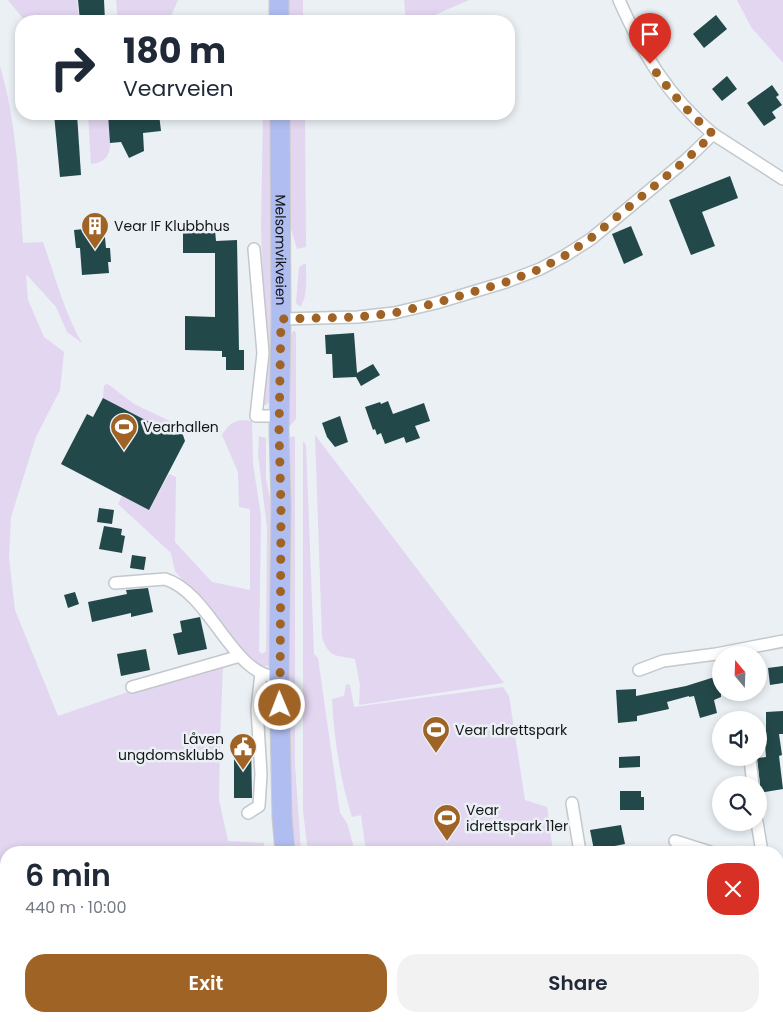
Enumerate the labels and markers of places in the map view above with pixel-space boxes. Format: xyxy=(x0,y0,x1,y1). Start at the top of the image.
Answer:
pin xyxy=(629,13,671,64)
building icon: Vear IF Klubbhus xyxy=(80,211,110,250)
place label: Vear IF Klubbhus xyxy=(114,216,230,236)
sports icon: Vearhallen xyxy=(109,412,139,451)
place label: Vearhallen xyxy=(143,417,219,437)
sports icon: Vear Idrettspark xyxy=(421,715,451,754)
place label: Vear Idrettspark xyxy=(455,720,568,740)
place label: Låven ungdomsklubb xyxy=(118,729,224,765)
public building icon: Låven ungdomsklubb xyxy=(228,732,258,771)
place label: Vear idrettspark 11er xyxy=(466,800,568,836)
sports icon: Vear idrettspark 11er xyxy=(432,803,462,842)

